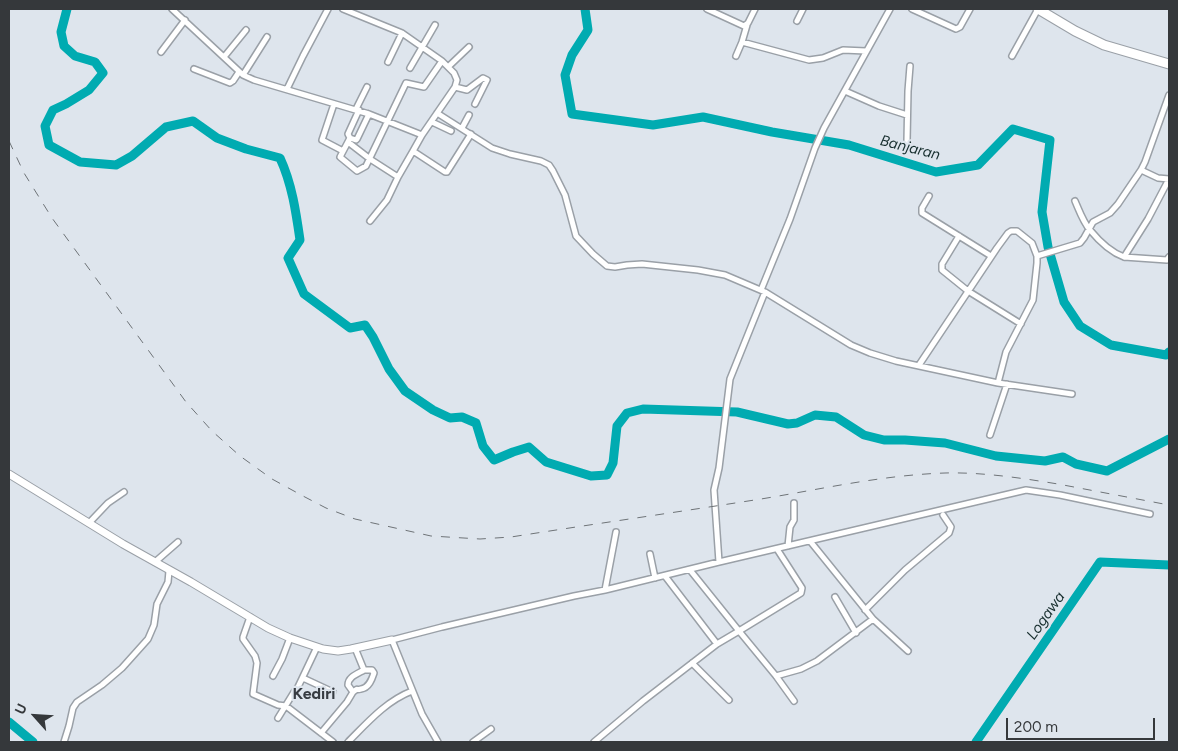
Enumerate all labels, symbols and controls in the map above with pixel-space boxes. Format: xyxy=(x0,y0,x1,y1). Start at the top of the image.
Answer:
water label: Banjaran xyxy=(878,132,942,164)
water label: Logawa xyxy=(1023,589,1069,643)
district label: Kediri xyxy=(292,684,336,704)
north arrow xyxy=(10,691,60,741)
text: U xyxy=(11,701,31,717)
scale bar xyxy=(1008,708,1157,740)
text: 200 m xyxy=(1014,718,1058,736)

